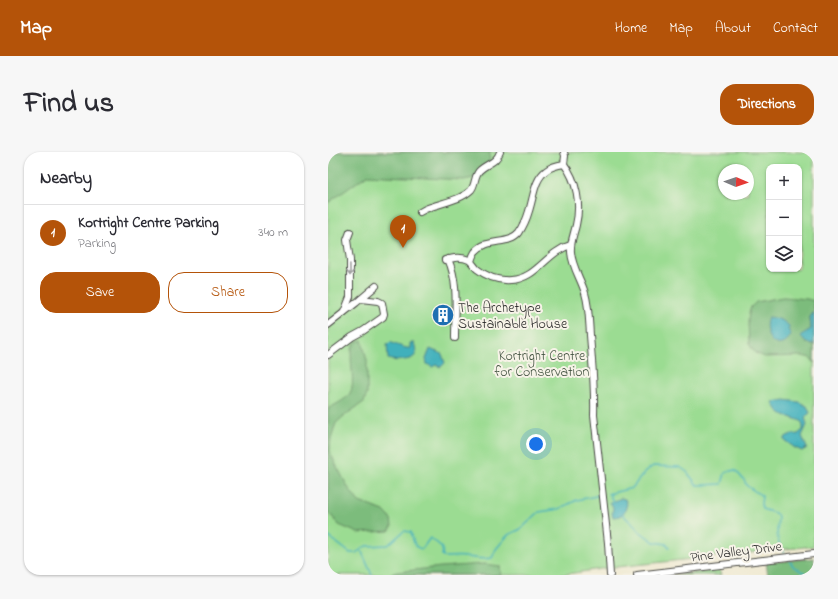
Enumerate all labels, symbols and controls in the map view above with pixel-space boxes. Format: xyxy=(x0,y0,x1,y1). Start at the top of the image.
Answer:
text: Map xyxy=(20,15,52,42)
text: Home xyxy=(615,18,647,39)
text: Map xyxy=(669,18,693,39)
text: About xyxy=(715,18,751,39)
text: Contact xyxy=(773,18,818,39)
text: Find us xyxy=(24,84,114,125)
button: Directions xyxy=(720,84,814,125)
north arrow xyxy=(718,164,754,200)
map controls xyxy=(766,164,802,272)
button: + xyxy=(766,164,802,200)
text: Nearby xyxy=(40,166,92,191)
button: − xyxy=(766,200,802,236)
text: Kortright Centre Parking xyxy=(78,212,219,234)
pin: 1 xyxy=(390,215,416,248)
text: 1 xyxy=(51,223,55,242)
text: 340 m xyxy=(258,223,288,242)
text: Parking xyxy=(78,234,116,253)
button: layers xyxy=(766,236,802,272)
one-way arrow xyxy=(346,263,354,276)
button: Save xyxy=(40,272,160,313)
button: Share xyxy=(168,272,288,313)
place label: The Archetype Sustainable House xyxy=(458,298,568,335)
building icon: The Archetype Sustainable House xyxy=(430,302,456,328)
park label: Kortright Centre for Conservation xyxy=(495,346,589,383)
your location xyxy=(526,434,546,454)
street label: Pine Valley Drive xyxy=(689,536,784,570)

